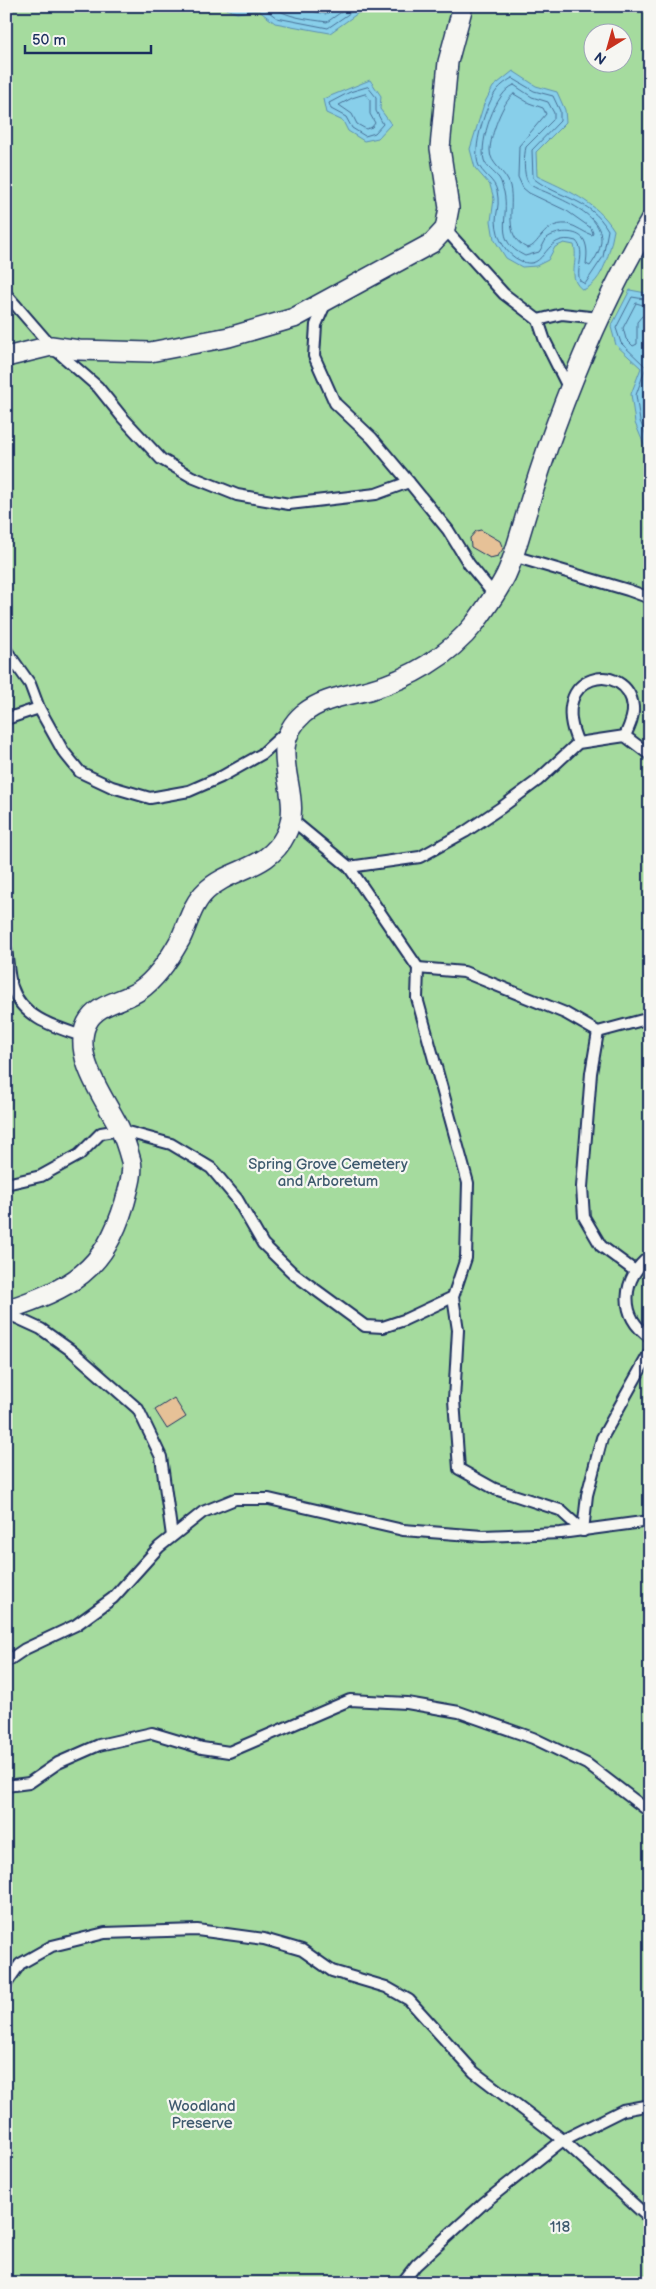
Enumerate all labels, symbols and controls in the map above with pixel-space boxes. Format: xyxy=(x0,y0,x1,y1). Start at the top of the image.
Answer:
scale bar xyxy=(25,22,151,54)
north arrow xyxy=(584,22,634,72)
text: 50 m xyxy=(32,31,66,50)
text: N xyxy=(591,48,610,68)
park label: Spring Grove Cemetery and Arboretum xyxy=(248,1155,408,1191)
park label: Woodland Preserve xyxy=(168,2097,236,2133)
park label: 118 xyxy=(550,2218,570,2237)

